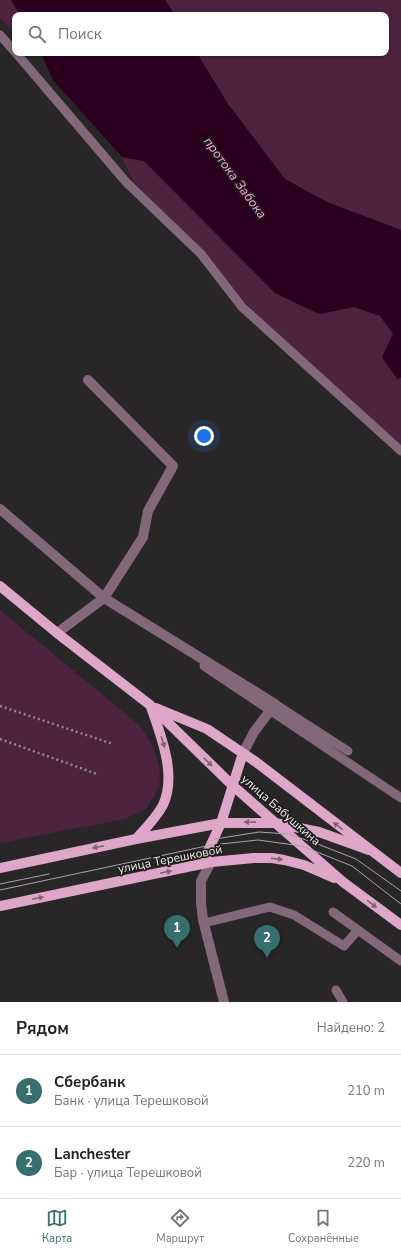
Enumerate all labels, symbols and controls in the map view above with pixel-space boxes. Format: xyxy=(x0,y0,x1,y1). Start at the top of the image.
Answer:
search box xyxy=(12,12,389,56)
icon: search xyxy=(26,23,48,45)
text: Поиск xyxy=(58,24,102,44)
water label: протока Забока xyxy=(199,134,271,222)
your location xyxy=(194,426,214,446)
one-way arrow xyxy=(160,737,166,749)
one-way arrow xyxy=(203,757,213,766)
street label: улица Бабушкина xyxy=(238,771,324,849)
one-way arrow xyxy=(243,819,256,825)
one-way arrow xyxy=(333,822,344,830)
street label: улица Терешковой xyxy=(116,841,224,877)
one-way arrow xyxy=(92,844,104,850)
one-way arrow xyxy=(271,856,283,862)
one-way arrow xyxy=(159,868,172,874)
one-way arrow xyxy=(32,895,44,901)
one-way arrow xyxy=(367,899,378,908)
pin: 1 xyxy=(164,915,190,948)
pin: 2 xyxy=(254,925,280,958)
text: Рядом xyxy=(16,1017,69,1040)
text: Найдено: 2 xyxy=(317,1019,385,1037)
text: Сбербанк xyxy=(54,1072,125,1092)
text: 1 xyxy=(25,1082,33,1100)
text: 210 m xyxy=(347,1082,385,1100)
text: Банк · улица Терешковой xyxy=(54,1092,209,1110)
text: Lanchester xyxy=(54,1144,130,1164)
text: 2 xyxy=(25,1154,33,1172)
text: 220 m xyxy=(347,1154,385,1172)
text: Бар · улица Терешковой xyxy=(54,1164,202,1182)
tab: Карта xyxy=(42,1207,72,1246)
tab: Маршрут xyxy=(156,1207,204,1246)
tab: Сохранённые xyxy=(288,1207,359,1246)

